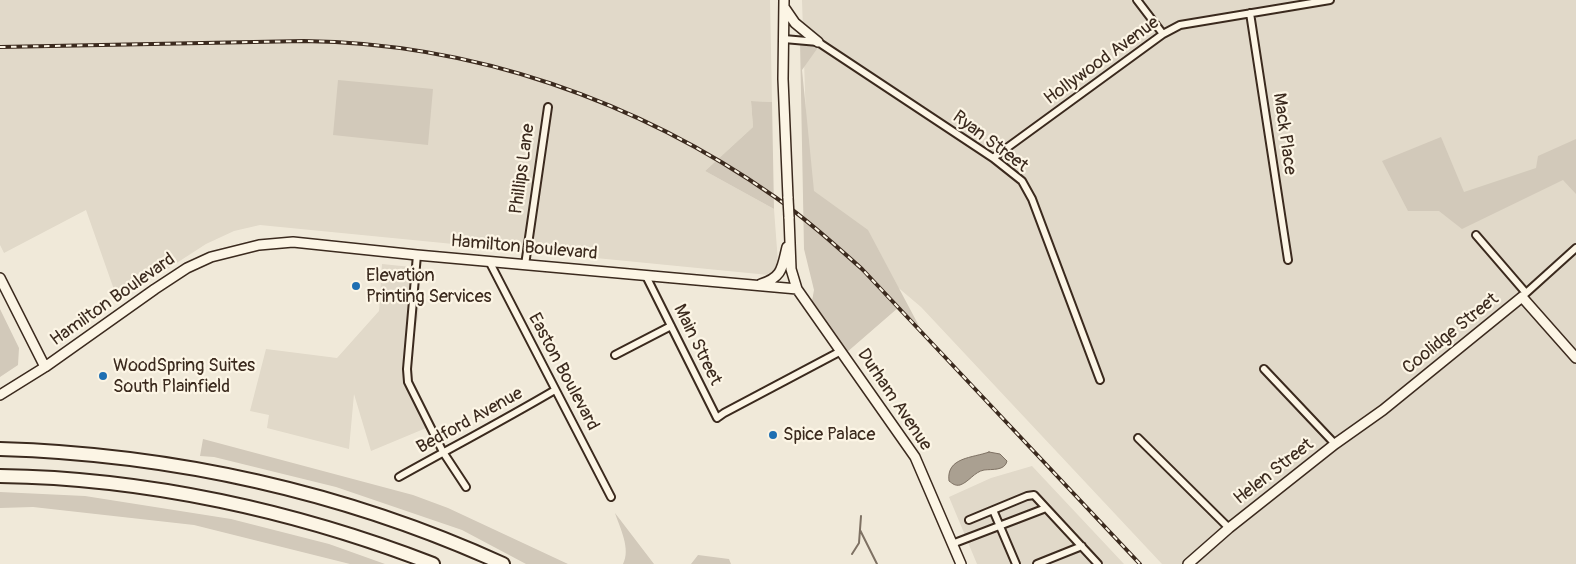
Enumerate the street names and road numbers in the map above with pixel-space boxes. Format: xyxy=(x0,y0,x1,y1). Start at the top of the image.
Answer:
street label: Hollywood Avenue xyxy=(1040,12,1164,110)
street label: Mack Place xyxy=(1268,92,1300,176)
street label: Ryan Street xyxy=(948,107,1032,177)
street label: Phillips Lane xyxy=(506,122,540,216)
street label: Hamilton Boulevard xyxy=(450,231,598,265)
street label: Hamilton Boulevard xyxy=(46,249,180,351)
street label: Coolidge Street xyxy=(1399,289,1503,379)
street label: Main Street xyxy=(668,301,726,389)
street label: Easton Boulevard xyxy=(523,310,603,434)
street label: Durham Avenue xyxy=(852,345,936,455)
street label: Bedford Avenue xyxy=(413,383,527,459)
street label: Helen Street xyxy=(1230,434,1318,510)

